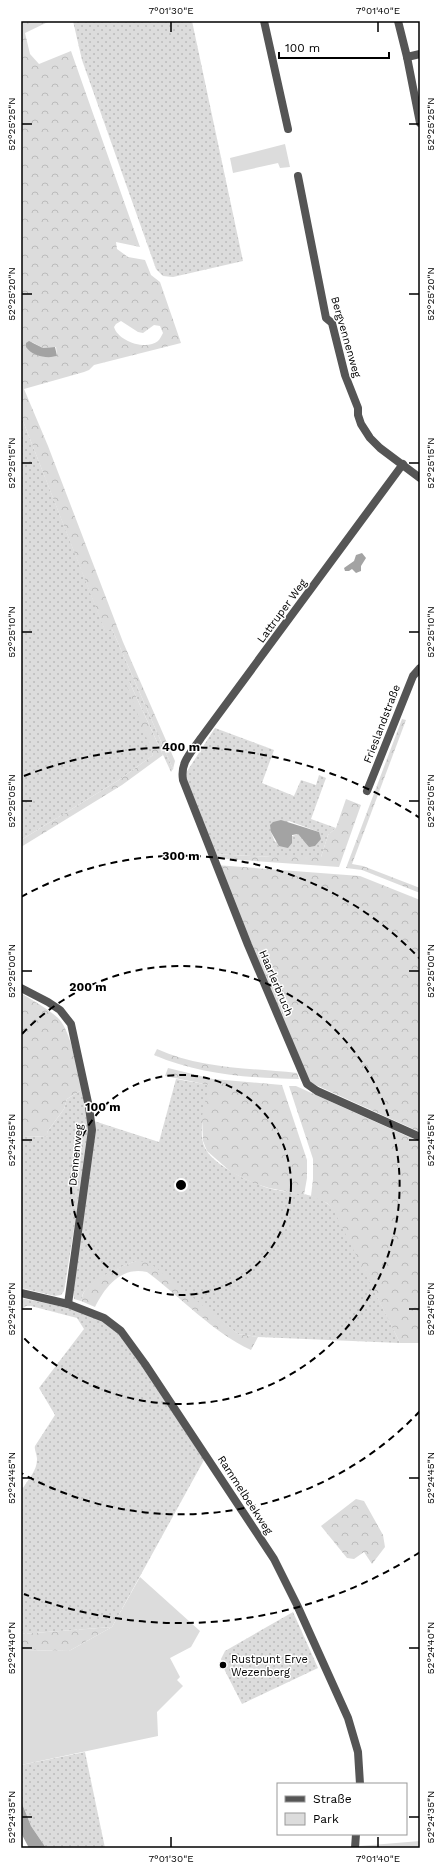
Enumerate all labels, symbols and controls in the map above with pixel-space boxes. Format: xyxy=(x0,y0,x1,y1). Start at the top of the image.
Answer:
text: 7°01'30"E xyxy=(148,5,194,16)
text: 7°01'40"E xyxy=(356,5,400,16)
scale bar xyxy=(279,34,389,60)
text: 100 m xyxy=(285,41,320,55)
text: 52°25'25"N xyxy=(6,97,17,151)
text: 52°25'25"N xyxy=(425,97,436,151)
text: 52°25'20"N xyxy=(6,267,17,321)
text: 52°25'20"N xyxy=(425,267,436,321)
street label: Bergvennenweg xyxy=(328,295,364,379)
text: 52°25'15"N xyxy=(6,437,17,489)
text: 52°25'15"N xyxy=(425,437,436,489)
street label: Lattruper Weg xyxy=(254,576,310,645)
text: 52°25'10"N xyxy=(6,606,17,658)
text: 52°25'10"N xyxy=(425,606,436,658)
street label: Frieslandstraße xyxy=(361,683,403,765)
text: 400 m xyxy=(162,740,200,754)
text: 52°25'05"N xyxy=(6,774,17,828)
text: 52°25'05"N xyxy=(425,774,436,828)
text: 300 m xyxy=(162,849,200,863)
text: 52°25'00"N xyxy=(6,944,17,998)
text: 52°25'00"N xyxy=(425,944,436,998)
street label: Haarlerbruch xyxy=(256,948,296,1018)
text: 200 m xyxy=(69,980,107,994)
text: 100 m xyxy=(85,1100,121,1114)
text: 52°24'55"N xyxy=(6,1114,17,1166)
text: 52°24'55"N xyxy=(425,1114,436,1166)
street label: Dennenweg xyxy=(66,1123,86,1187)
centre of rings xyxy=(174,1178,188,1192)
text: 52°24'50"N xyxy=(6,1282,17,1336)
text: 52°24'50"N xyxy=(425,1282,436,1336)
text: 52°24'45"N xyxy=(6,1452,17,1504)
text: 52°24'45"N xyxy=(425,1452,436,1504)
street label: Rammelbeekweg xyxy=(215,1453,275,1537)
text: 52°24'40"N xyxy=(6,1622,17,1674)
text: 52°24'40"N xyxy=(425,1622,436,1674)
place label: Rustpunt Erve Wezenberg xyxy=(231,1653,308,1679)
marker: Rustpunt Erve Wezenberg xyxy=(218,1660,228,1670)
legend xyxy=(277,1783,407,1835)
text: 52°24'35"N xyxy=(6,1791,17,1843)
text: 52°24'35"N xyxy=(425,1791,436,1843)
text: Straße xyxy=(313,1792,352,1806)
text: Park xyxy=(313,1812,339,1826)
text: 7°01'30"E xyxy=(148,1853,194,1864)
text: 7°01'40"E xyxy=(356,1853,400,1864)

